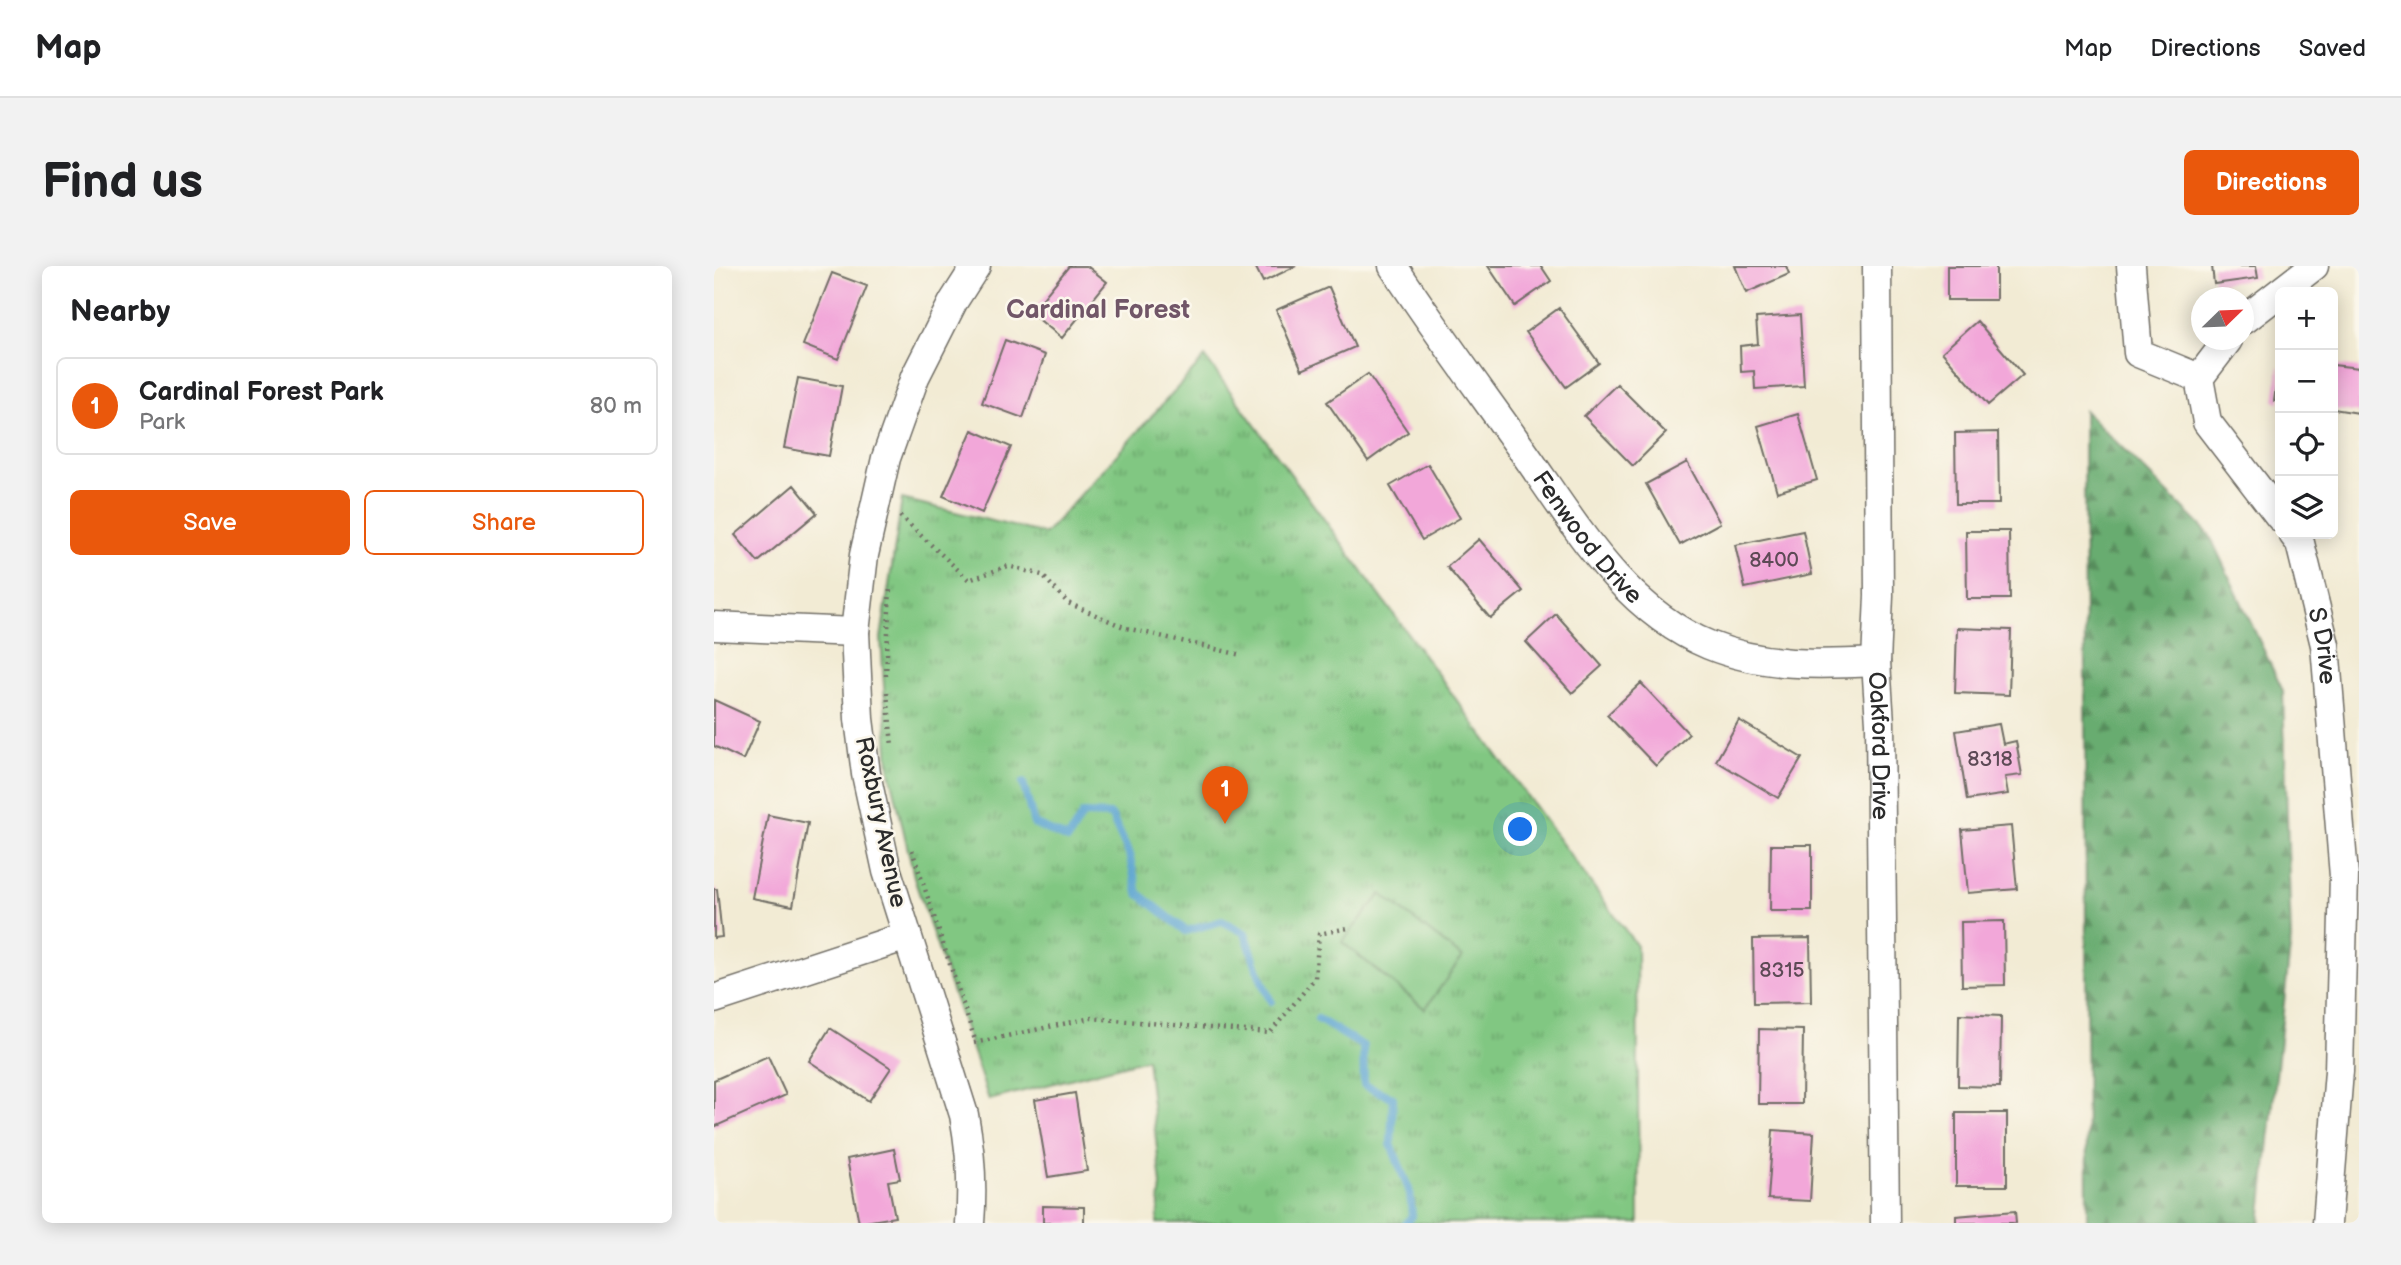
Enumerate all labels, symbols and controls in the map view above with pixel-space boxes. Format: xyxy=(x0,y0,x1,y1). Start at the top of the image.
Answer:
text: Map xyxy=(35,28,101,68)
text: Map xyxy=(2064,34,2112,63)
text: Directions xyxy=(2150,34,2261,63)
text: Saved xyxy=(2299,34,2366,63)
button: Directions xyxy=(2184,150,2359,215)
text: Find us xyxy=(42,153,203,212)
north arrow xyxy=(2191,287,2254,350)
map controls xyxy=(2275,287,2338,539)
button: + xyxy=(2275,287,2338,350)
text: Nearby xyxy=(70,294,170,330)
district label: Cardinal Forest xyxy=(1006,295,1190,326)
button: − xyxy=(2275,350,2338,413)
text: Cardinal Forest Park xyxy=(139,377,384,408)
text: 1 xyxy=(90,392,100,420)
text: 80 m xyxy=(590,392,642,420)
text: Park xyxy=(139,408,185,436)
button: locate xyxy=(2275,413,2338,476)
street label: Fenwood Drive xyxy=(1527,465,1648,610)
button: layers xyxy=(2275,476,2338,539)
button: Save xyxy=(70,490,350,555)
button: Share xyxy=(364,490,644,555)
house number: 8400 xyxy=(1749,548,1799,573)
street label: S Drive xyxy=(2302,604,2343,685)
street label: Oakford Drive xyxy=(1862,671,1895,820)
street label: Roxbury Avenue xyxy=(849,734,913,910)
house number: 8318 xyxy=(1967,747,2013,772)
pin: 1 xyxy=(1202,766,1248,824)
your location xyxy=(1503,812,1537,846)
house number: 8315 xyxy=(1759,958,1805,983)

